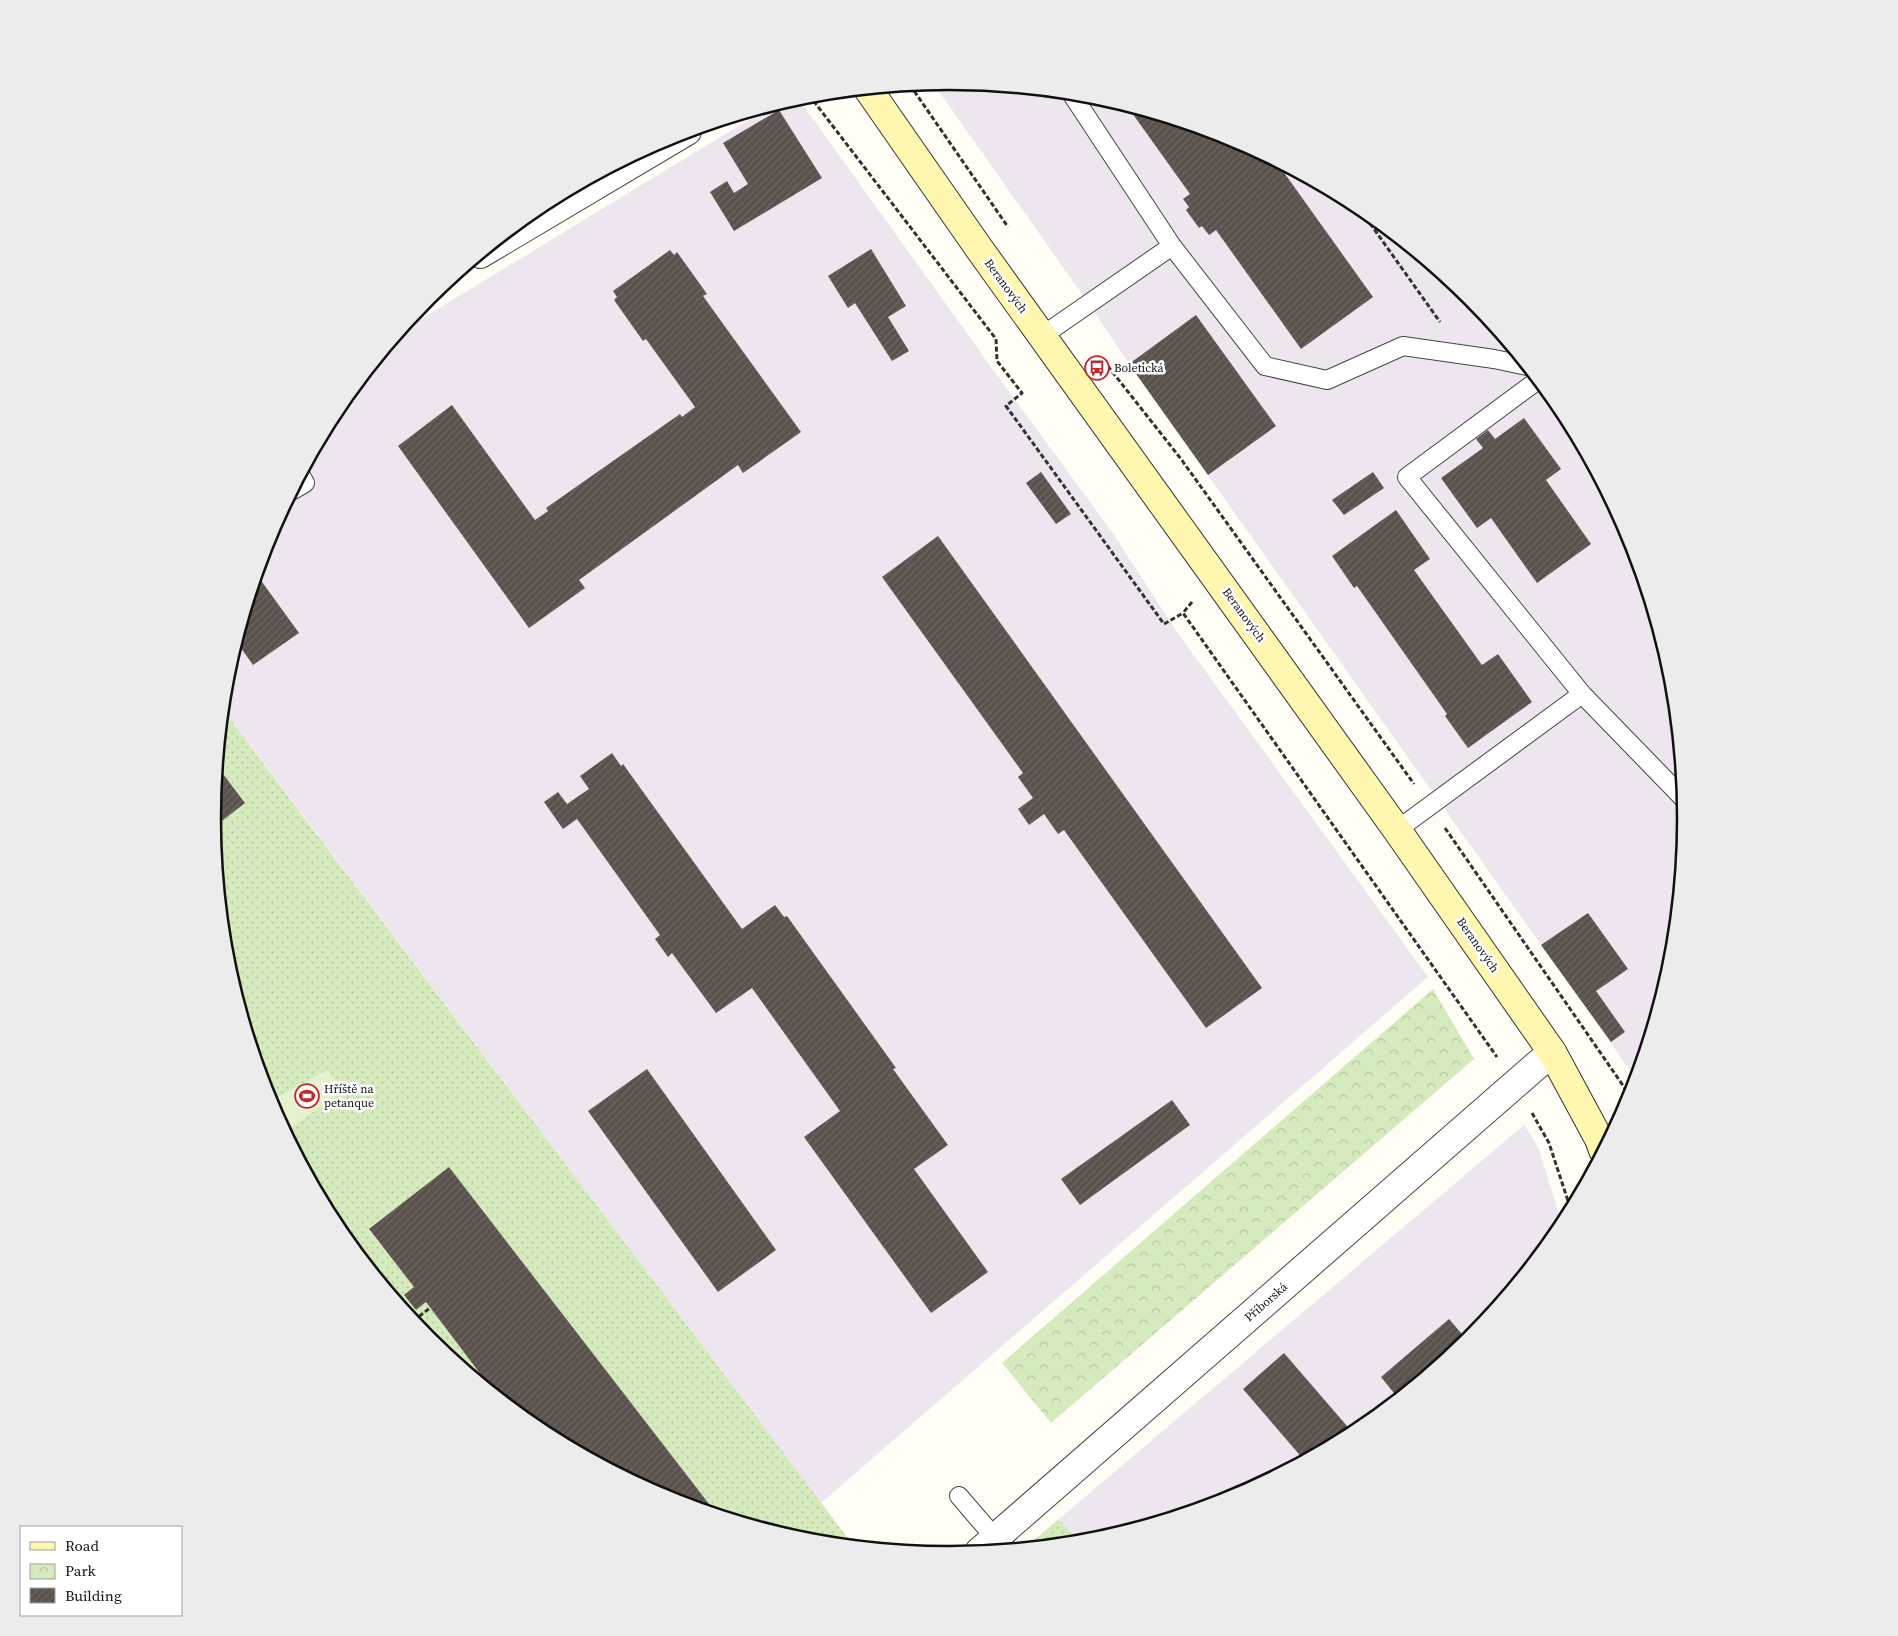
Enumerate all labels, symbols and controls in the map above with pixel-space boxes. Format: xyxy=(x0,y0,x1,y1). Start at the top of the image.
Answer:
street label: Beranových xyxy=(981,256,1031,316)
bus stop icon: Boletická xyxy=(1084,355,1110,381)
place label: Boletická xyxy=(1114,360,1164,376)
street label: Beranových xyxy=(1219,585,1269,645)
street label: Beranových xyxy=(1453,914,1503,976)
place label: Hříště na petanque xyxy=(324,1081,374,1111)
sports icon: Hříště na petanque xyxy=(294,1083,320,1109)
street label: Příborská xyxy=(1241,1278,1291,1325)
legend xyxy=(20,1526,182,1616)
text: Road xyxy=(65,1535,99,1556)
text: Park xyxy=(65,1560,97,1581)
text: Building xyxy=(65,1585,122,1606)

